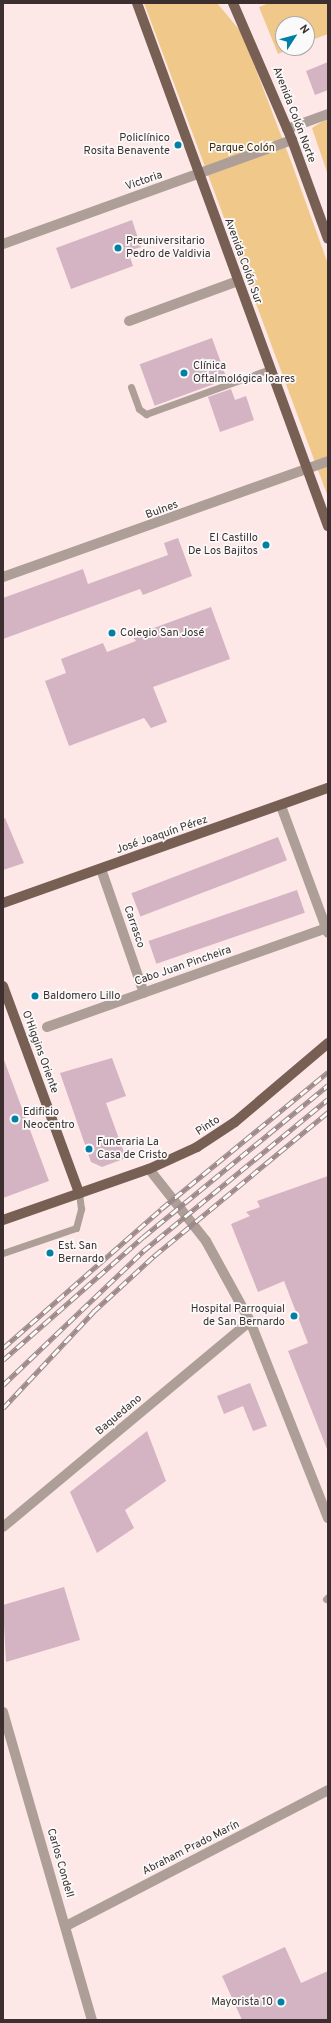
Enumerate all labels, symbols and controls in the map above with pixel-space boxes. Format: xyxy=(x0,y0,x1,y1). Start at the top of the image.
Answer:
north arrow xyxy=(275,16,315,56)
text: N xyxy=(296,22,312,37)
street label: Avenida Colón Norte xyxy=(270,65,318,165)
place label: Policlínico Rosita Benavente xyxy=(84,132,170,158)
marker: Policlínico Rosita Benavente xyxy=(173,140,183,150)
park label: Parque Colón xyxy=(209,141,275,155)
street label: Victoria xyxy=(124,169,164,193)
street label: Avenida Colón Sur xyxy=(221,216,265,306)
place label: Preuniversitario Pedro de Valdivia xyxy=(126,235,211,261)
marker: Preuniversitario Pedro de Valdivia xyxy=(113,243,123,253)
place label: Clínica Oftalmológica Ioares xyxy=(193,360,295,386)
marker: Clínica Oftalmológica Ioares xyxy=(178,367,190,379)
street label: Bulnes xyxy=(144,498,180,522)
place label: El Castillo De Los Bajitos xyxy=(188,532,258,558)
marker: El Castillo De Los Bajitos xyxy=(261,540,271,550)
place label: Colegio San José xyxy=(120,626,204,640)
marker: Colegio San José xyxy=(107,628,117,638)
street label: José Joaquín Pérez xyxy=(114,813,210,857)
street label: Carrasco xyxy=(121,904,147,950)
street label: Cabo Juan Pincheira xyxy=(133,943,233,989)
place label: Baldomero Lillo xyxy=(43,989,120,1003)
marker: Baldomero Lillo xyxy=(30,991,40,1001)
street label: O'Higgins Oriente xyxy=(19,1009,61,1095)
place label: Edificio Neocentro xyxy=(23,1106,75,1132)
street label: Pinto xyxy=(194,1113,222,1139)
marker: Edificio Neocentro xyxy=(10,1114,20,1124)
place label: Funeraria La Casa de Cristo xyxy=(97,1136,167,1162)
marker: Funeraria La Casa de Cristo xyxy=(84,1144,94,1154)
place label: Est. San Bernardo xyxy=(58,1240,104,1266)
marker: Est. San Bernardo xyxy=(45,1248,55,1258)
place label: Hospital Parroquial de San Bernardo xyxy=(191,1303,285,1329)
marker: Hospital Parroquial de San Bernardo xyxy=(288,1310,300,1322)
street label: Baquedano xyxy=(93,1392,145,1438)
street label: Abraham Prado Marín xyxy=(140,1818,242,1878)
street label: Carlos Condell xyxy=(44,1827,76,1899)
place label: Mayorista 10 xyxy=(211,1995,273,2009)
marker: Mayorista 10 xyxy=(276,1997,286,2007)

